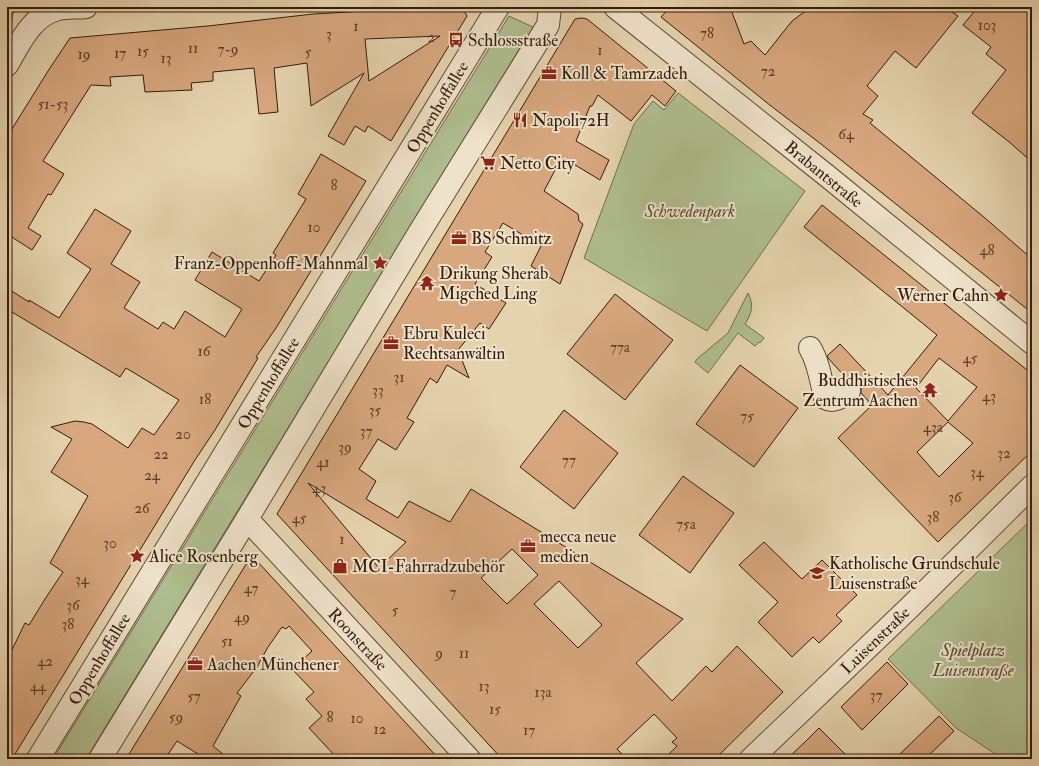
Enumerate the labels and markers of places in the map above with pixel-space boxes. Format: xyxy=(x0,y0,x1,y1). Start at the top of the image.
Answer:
place label: Schlossstraße xyxy=(468,30,558,51)
bus stop icon: Schlossstraße xyxy=(447,31,465,49)
place label: Koll & Tamrzadeh xyxy=(561,63,688,84)
office icon: Koll & Tamrzadeh xyxy=(540,64,558,82)
place label: Napoli72H xyxy=(532,110,610,132)
restaurant icon: Napoli72H xyxy=(511,111,529,129)
place label: Netto City xyxy=(500,153,575,175)
supermarket icon: Netto City xyxy=(479,154,497,172)
place label: BS Schmitz xyxy=(471,228,552,249)
office icon: BS Schmitz xyxy=(450,229,468,247)
place label: Franz-Oppenhoff-Mahnmal xyxy=(174,253,369,275)
place icon: Franz-Oppenhoff-Mahnmal xyxy=(371,254,389,272)
place label: Drikung Sherab Migched Ling xyxy=(439,263,548,304)
temple icon: Drikung Sherab Migched Ling xyxy=(418,274,436,292)
place label: Werner Cahn xyxy=(896,285,989,306)
place icon: Werner Cahn xyxy=(992,286,1010,304)
place label: Ebru Kuleci Rechtsanwältin xyxy=(403,323,505,364)
office icon: Ebru Kuleci Rechtsanwältin xyxy=(382,334,400,352)
place label: Buddhistisches Zentrum Aachen xyxy=(803,370,918,411)
temple icon: Buddhistisches Zentrum Aachen xyxy=(921,381,939,399)
place label: mecca neue medien xyxy=(540,526,616,567)
office icon: mecca neue medien xyxy=(519,537,537,555)
place label: Alice Rosenberg xyxy=(148,546,259,567)
place icon: Alice Rosenberg xyxy=(128,547,146,565)
place label: Katholische Grundschule Luisenstraße xyxy=(829,553,1000,594)
place label: MCI-Fahrradzubehör xyxy=(352,556,505,577)
shop icon: MCI-Fahrradzubehör xyxy=(331,557,349,575)
school or university icon: Katholische Grundschule Luisenstraße xyxy=(808,564,826,582)
place label: Aachen Münchener xyxy=(206,654,339,675)
office icon: Aachen Münchener xyxy=(186,655,204,673)

